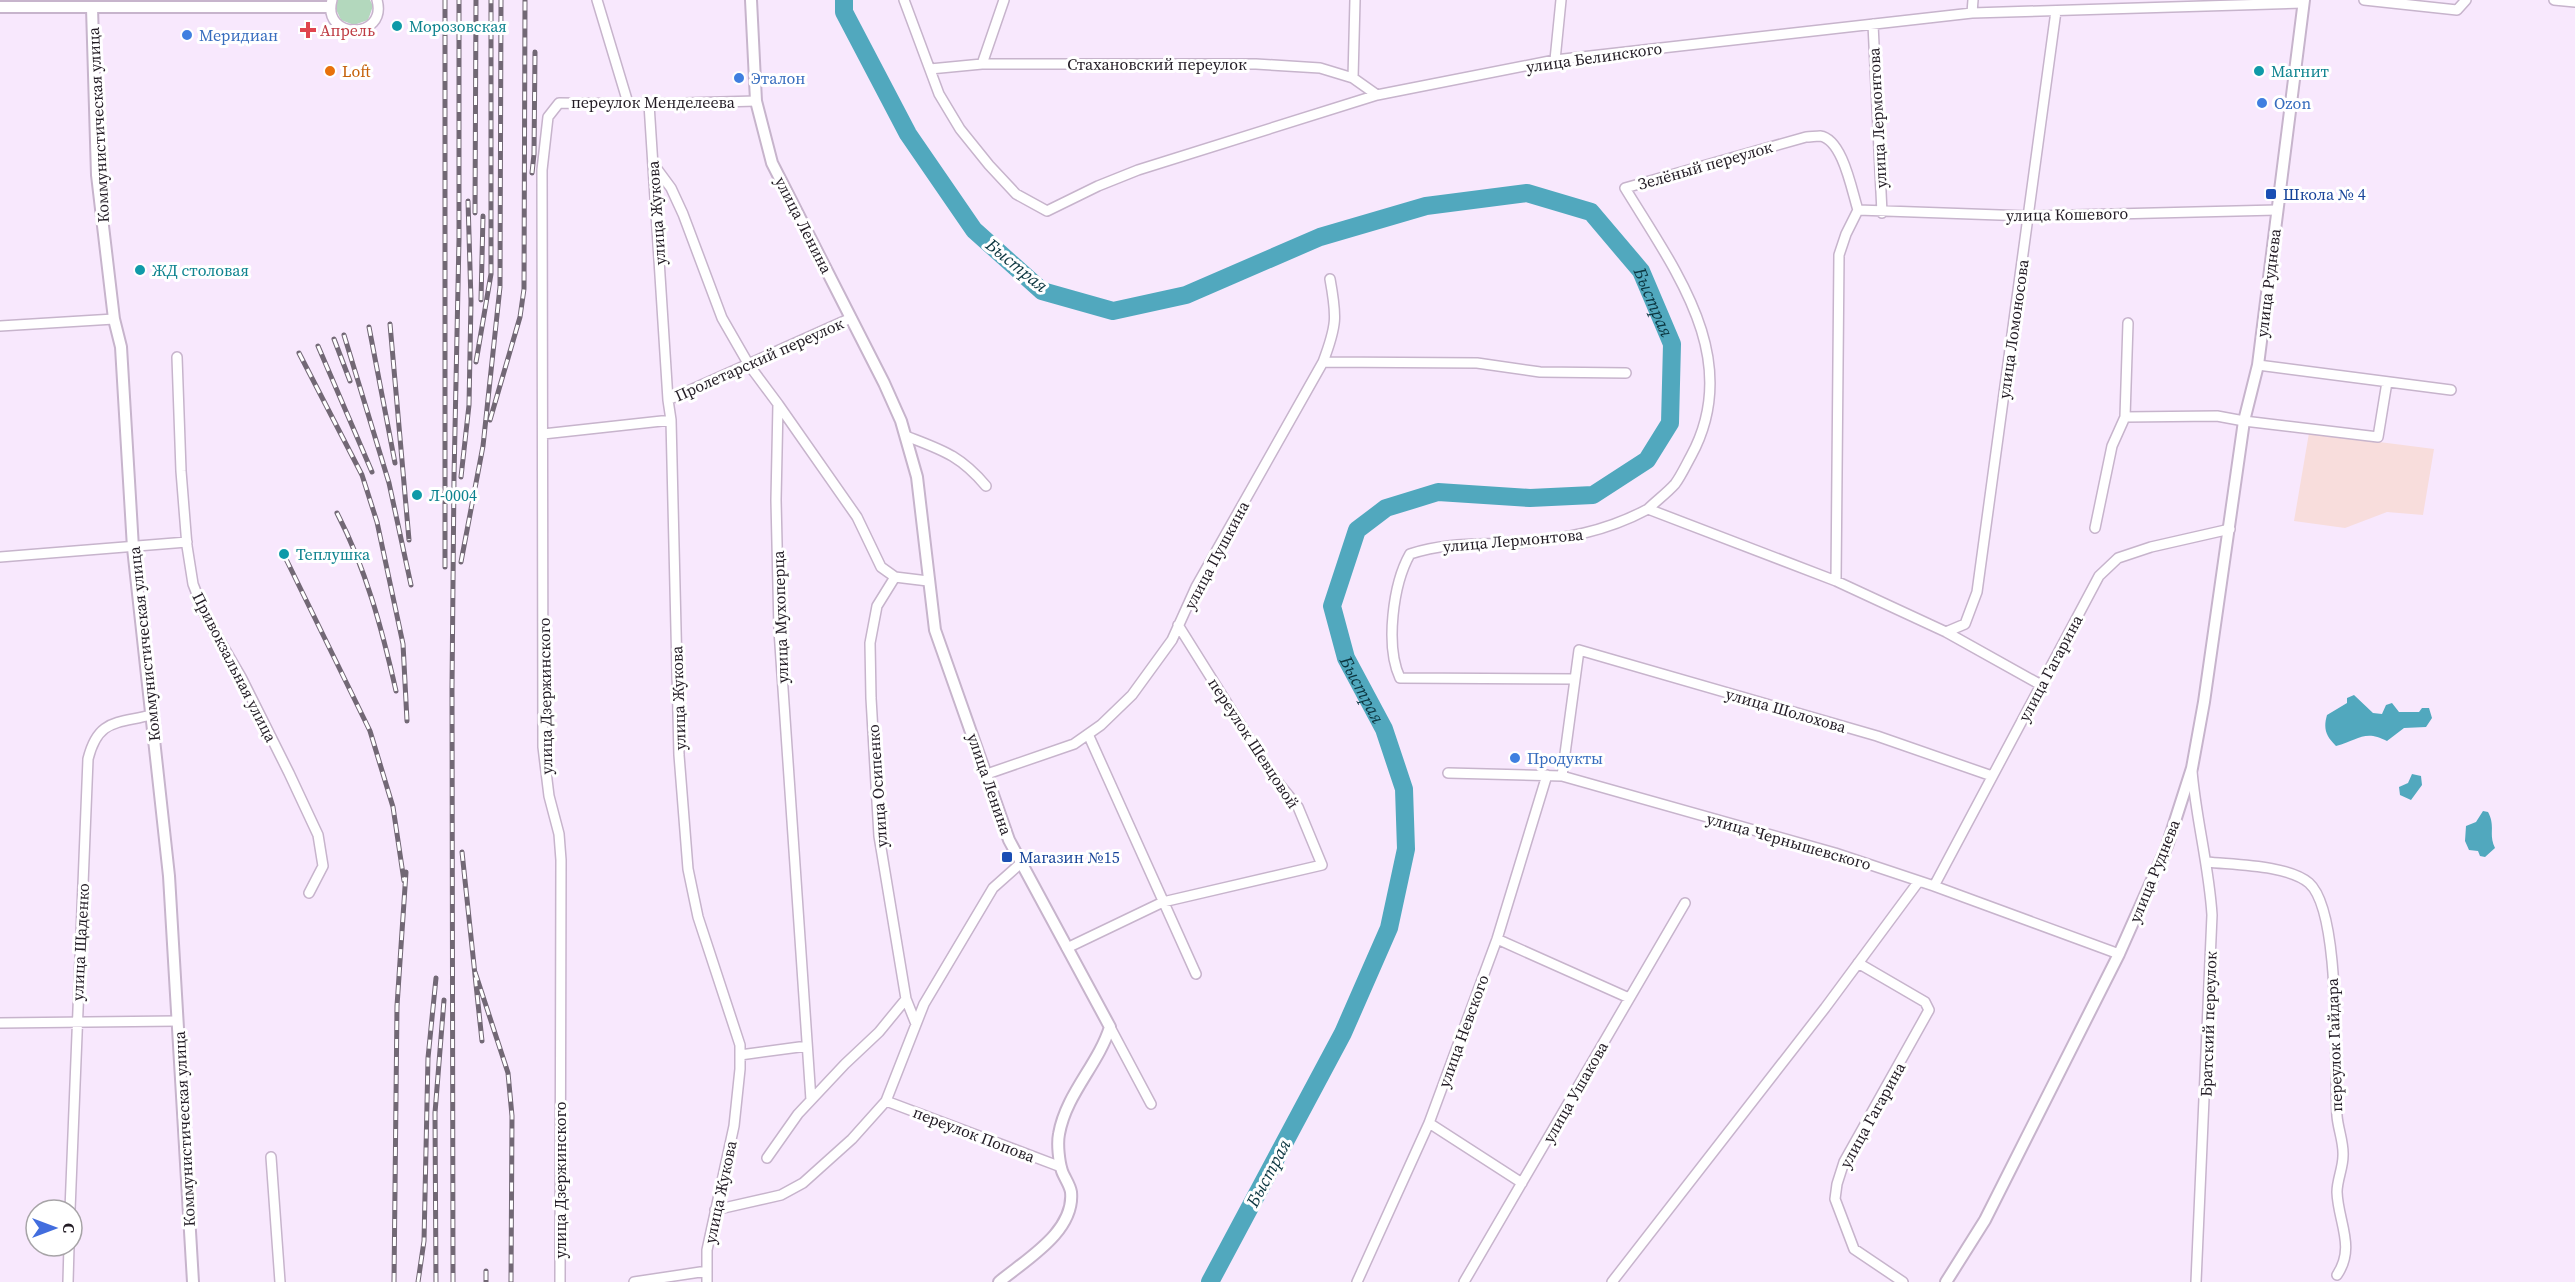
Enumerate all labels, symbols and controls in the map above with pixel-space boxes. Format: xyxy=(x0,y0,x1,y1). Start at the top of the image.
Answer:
place label: Морозовская xyxy=(409,15,507,37)
place label: Апрель xyxy=(320,19,375,41)
marker: Морозовская xyxy=(390,19,404,33)
marker: Апрель xyxy=(301,23,315,37)
place label: Меридиан xyxy=(199,24,278,46)
street label: Коммунистическая улица xyxy=(82,26,114,223)
marker: Меридиан xyxy=(180,28,194,42)
street label: улица Белинского xyxy=(1525,37,1664,77)
street label: улица Лермонтова xyxy=(1862,46,1892,189)
street label: Стахановский переулок xyxy=(1067,53,1247,75)
place label: Loft xyxy=(342,60,371,82)
place label: Магнит xyxy=(2271,60,2330,82)
marker: Loft xyxy=(323,64,337,78)
marker: Магнит xyxy=(2252,64,2266,78)
place label: Эталон xyxy=(751,67,805,89)
marker: Эталон xyxy=(732,71,746,85)
street label: переулок Менделеева xyxy=(571,91,736,113)
place label: Ozon xyxy=(2274,92,2311,114)
marker: Ozon xyxy=(2255,96,2269,110)
street label: Зелёный переулок xyxy=(1635,135,1775,195)
street label: улица Жукова xyxy=(641,159,671,266)
street label: улица Ленина xyxy=(770,173,838,278)
place label: Школа № 4 xyxy=(2283,183,2366,205)
marker: Школа № 4 xyxy=(2264,187,2278,201)
street label: улица Кошевого xyxy=(2006,202,2128,226)
street label: улица Руднева xyxy=(2250,226,2286,339)
water label: Быстрая xyxy=(980,232,1053,298)
street label: улица Ломоносова xyxy=(1992,257,2034,400)
place label: ЖД столовая xyxy=(152,259,249,281)
water label: Быстрая xyxy=(1628,262,1680,340)
marker: ЖД столовая xyxy=(133,263,147,277)
street label: Пролетарский переулок xyxy=(671,312,847,406)
place label: Л-0004 xyxy=(429,484,477,506)
marker: Л-0004 xyxy=(410,488,424,502)
street label: улица Пушкина xyxy=(1178,496,1254,613)
street label: улица Лермонтова xyxy=(1442,523,1585,557)
place label: Теплушка xyxy=(296,543,371,565)
street label: Коммунистическая улица xyxy=(123,545,165,743)
marker: Теплушка xyxy=(277,547,291,561)
street label: улица Мухоперца xyxy=(767,549,793,684)
street label: Привокзальная улица xyxy=(188,588,283,746)
street label: улица Гагарина xyxy=(2013,610,2088,725)
street label: улица Дзержинского xyxy=(533,617,557,775)
street label: улица Жукова xyxy=(665,645,691,751)
water label: Быстрая xyxy=(1334,650,1391,727)
street label: переулок Шевцовой xyxy=(1203,673,1305,813)
street label: улица Шолохова xyxy=(1723,682,1850,738)
street label: улица Осипенко xyxy=(862,723,892,848)
street label: улица Ленина xyxy=(962,730,1018,839)
place label: Продукты xyxy=(1527,747,1603,769)
marker: Продукты xyxy=(1508,751,1522,765)
street label: улица Чернышевского xyxy=(1704,807,1874,875)
street label: улица Руднева xyxy=(2123,815,2185,926)
place label: Магазин №15 xyxy=(1019,846,1120,868)
marker: Магазин №15 xyxy=(1000,850,1014,864)
street label: улица Щаденко xyxy=(66,882,94,1001)
street label: Братский переулок xyxy=(2194,951,2222,1097)
street label: улица Невского xyxy=(1432,971,1494,1090)
street label: переулок Гайдара xyxy=(2321,977,2347,1112)
street label: Коммунистическая улица xyxy=(168,1030,200,1227)
street label: улица Ушакова xyxy=(1537,1036,1613,1147)
street label: улица Гагарина xyxy=(1834,1057,1911,1172)
street label: улица Дзержинского xyxy=(549,1101,571,1259)
street label: переулок Попова xyxy=(910,1101,1039,1168)
water label: Быстрая xyxy=(1239,1135,1296,1212)
street label: улица Жукова xyxy=(698,1138,742,1245)
north arrow xyxy=(24,1198,84,1258)
text: С xyxy=(58,1223,80,1233)

